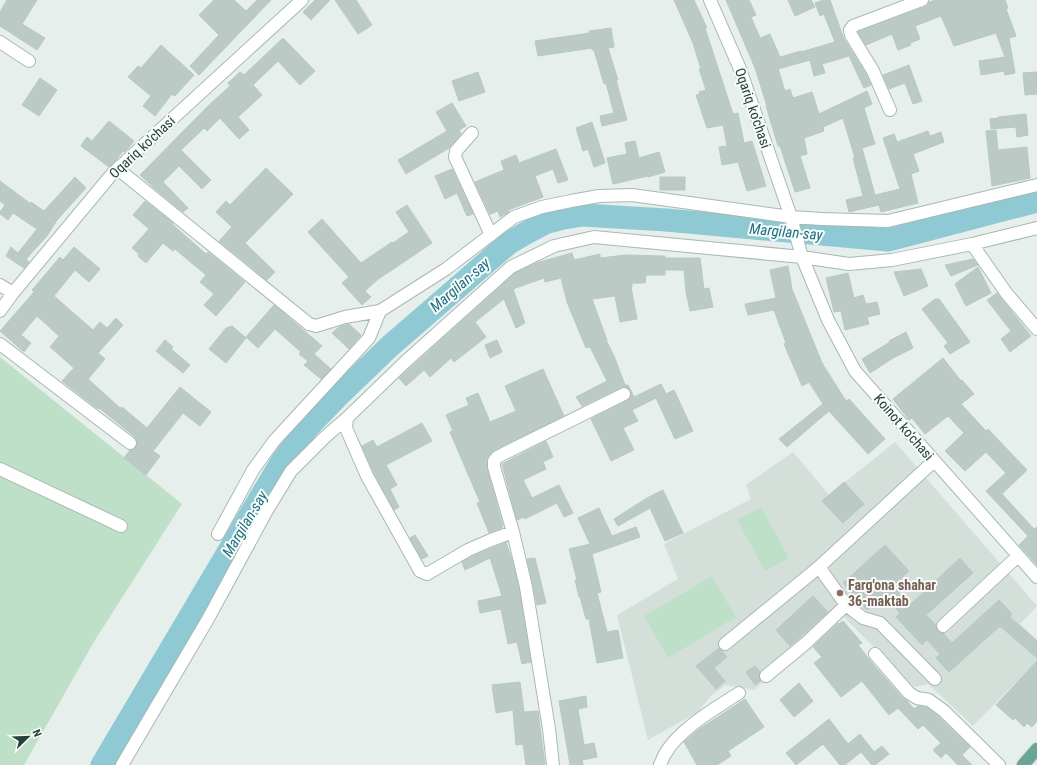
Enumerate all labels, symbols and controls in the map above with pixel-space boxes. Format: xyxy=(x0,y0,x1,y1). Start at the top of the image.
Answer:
street label: Oqariq ko'chasi xyxy=(732,66,774,150)
street label: Oqariq ko'chasi xyxy=(106,113,178,181)
water label: Margilan-say xyxy=(749,220,824,244)
water label: Margilan-say xyxy=(426,254,494,316)
street label: Koinot ko'chasi xyxy=(871,390,937,464)
water label: Margilan-say xyxy=(218,487,272,560)
place label: Farg'ona shahar 36-maktab xyxy=(848,577,936,609)
marker: Farg'ona shahar 36-maktab xyxy=(835,588,845,598)
north arrow xyxy=(8,717,48,757)
text: N xyxy=(29,728,44,739)

